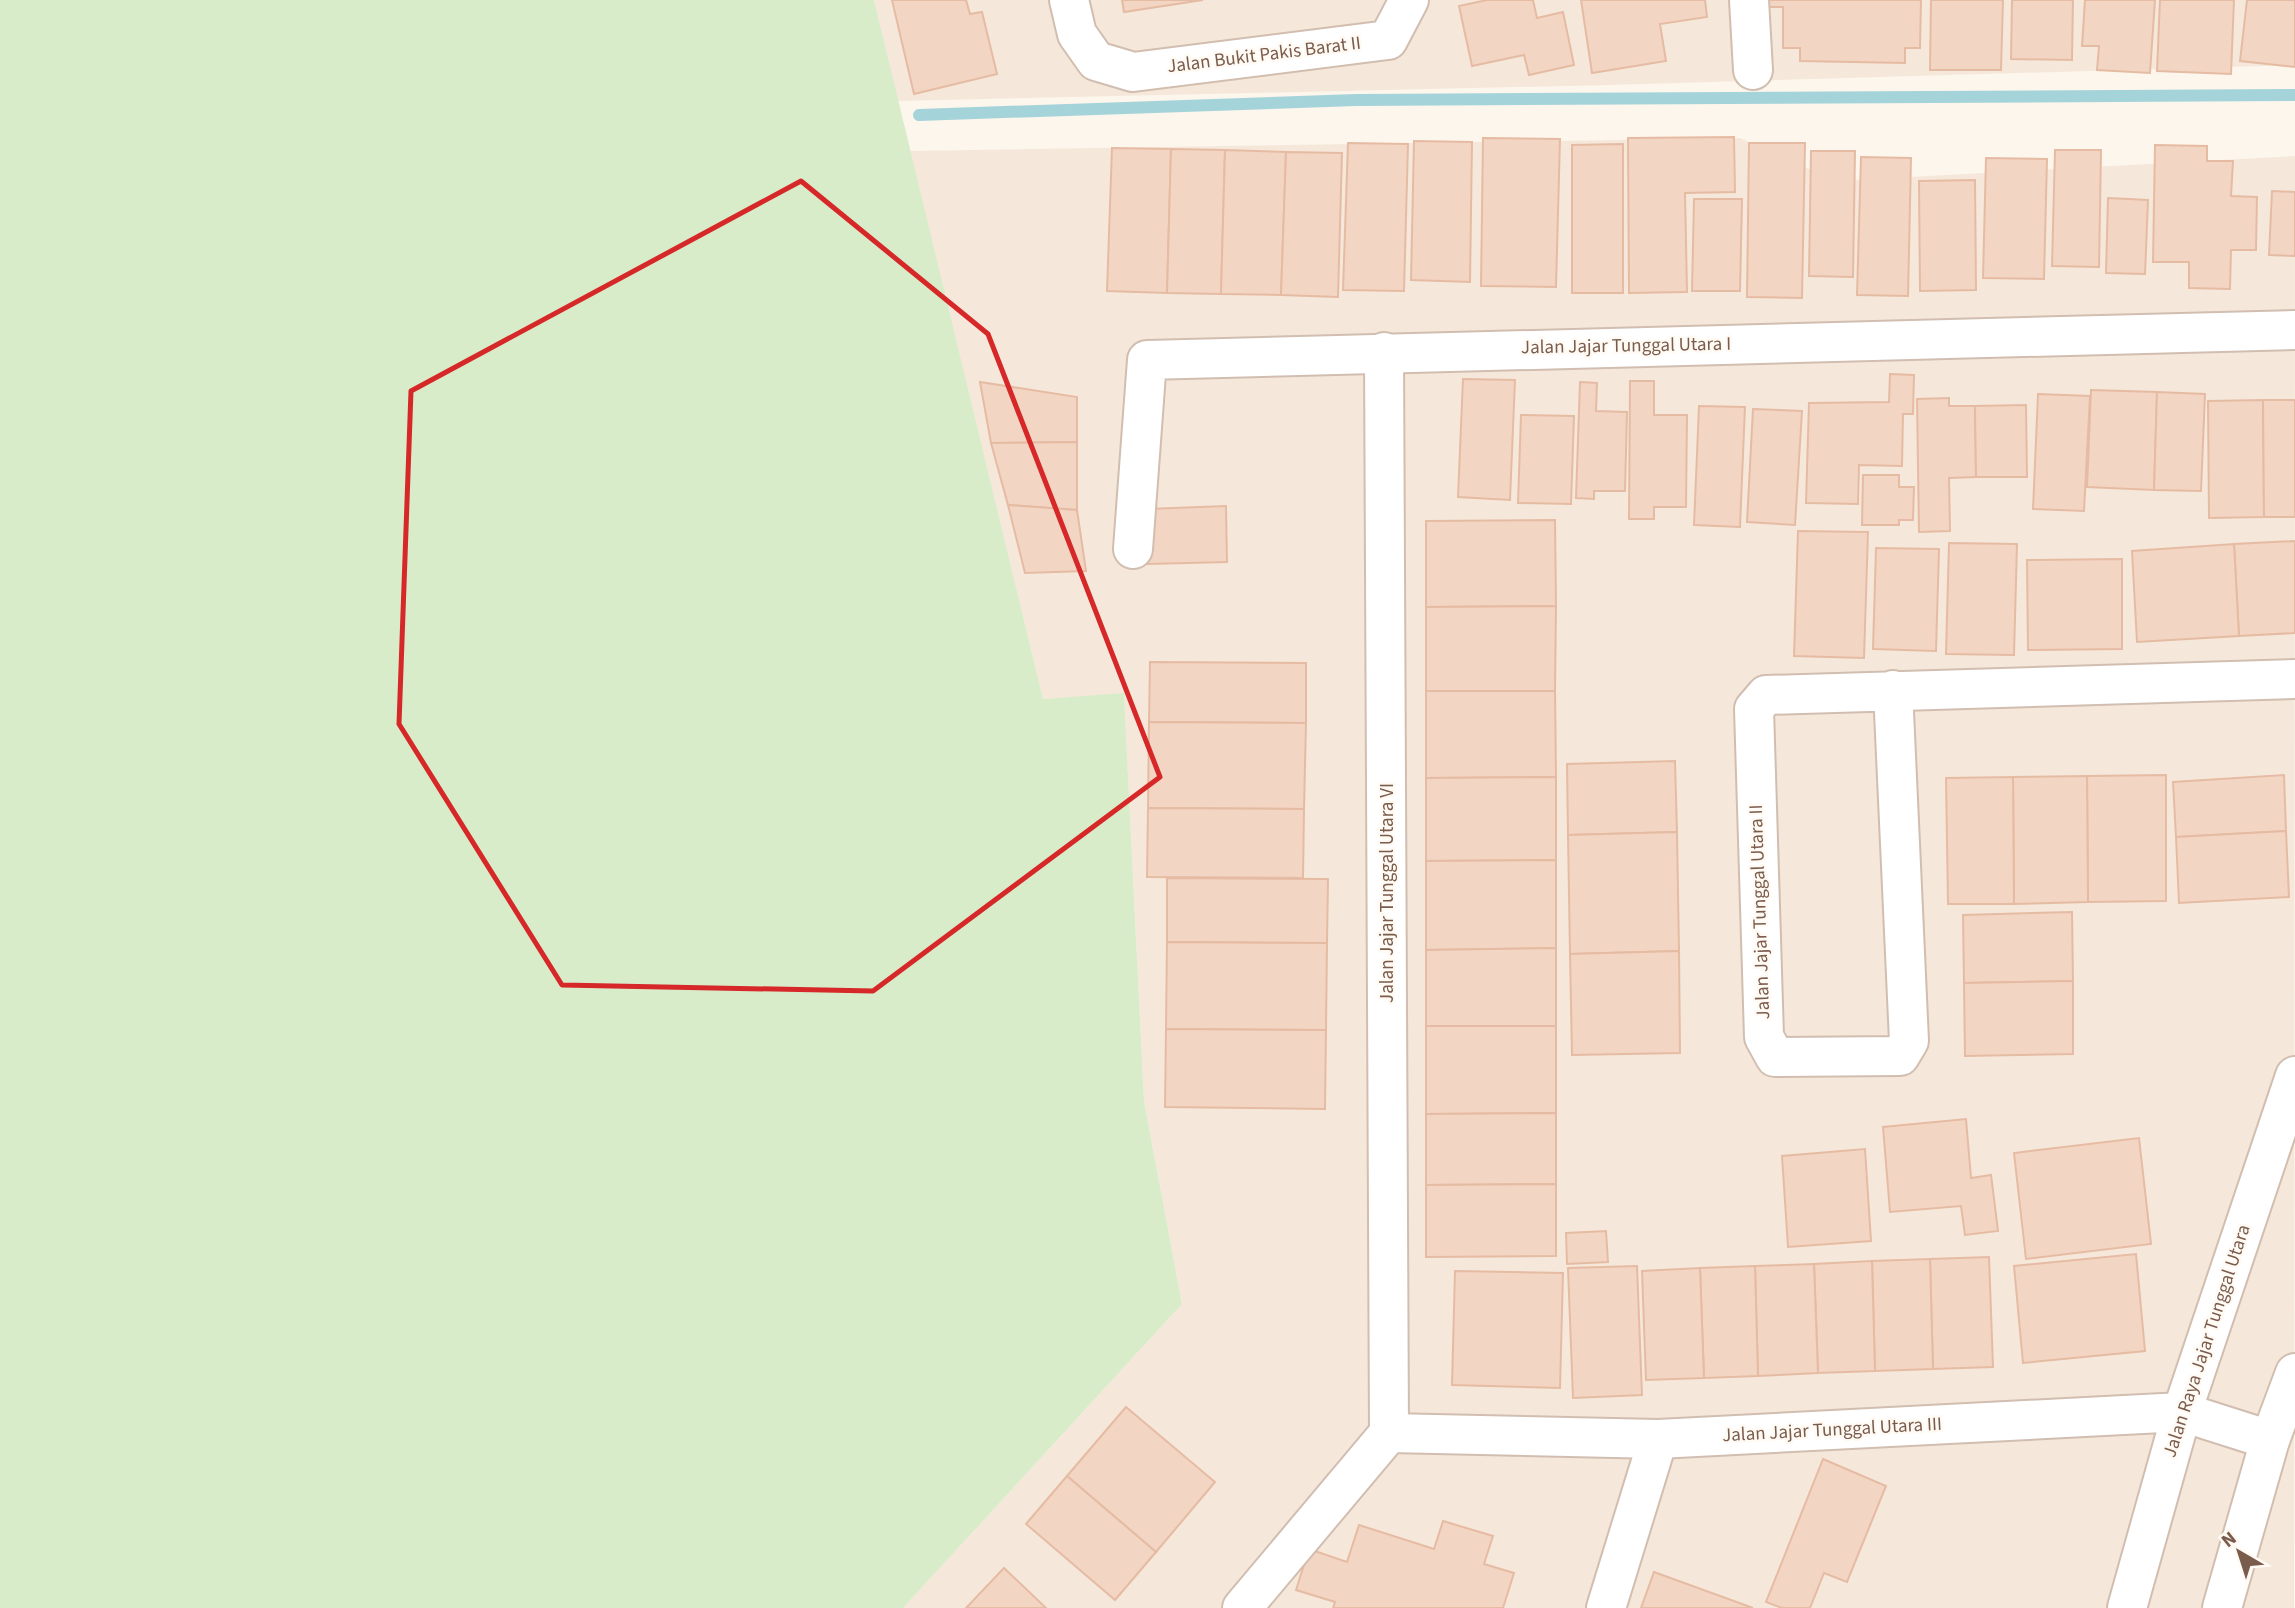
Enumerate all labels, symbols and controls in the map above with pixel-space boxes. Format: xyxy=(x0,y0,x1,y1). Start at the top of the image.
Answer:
street label: Jalan Bukit Pakis Barat II xyxy=(1166,30,1362,80)
street label: Jalan Jajar Tunggal Utara I xyxy=(1521,331,1731,361)
street label: Jalan Jajar Tunggal Utara VI xyxy=(1374,783,1401,1003)
street label: Jalan Jajar Tunggal Utara II xyxy=(1743,804,1777,1020)
street label: Jalan Raya Jajar Tunggal Utara xyxy=(2157,1221,2257,1461)
street label: Jalan Jajar Tunggal Utara III xyxy=(1721,1411,1943,1449)
north arrow xyxy=(2204,1517,2274,1587)
text: N xyxy=(2216,1525,2243,1554)

